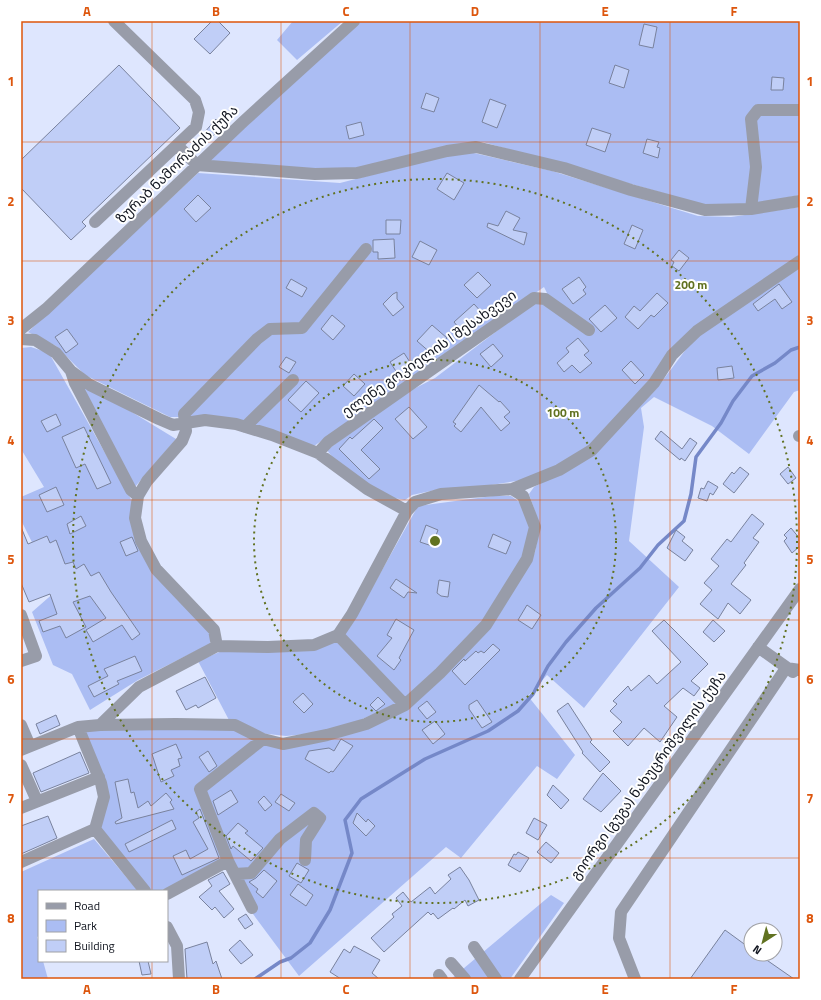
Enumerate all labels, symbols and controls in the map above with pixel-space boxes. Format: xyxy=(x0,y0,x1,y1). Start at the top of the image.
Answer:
text: A xyxy=(83,1,91,21)
text: B xyxy=(212,1,220,21)
text: C xyxy=(342,1,350,21)
text: D xyxy=(471,1,479,21)
text: E xyxy=(601,1,609,21)
text: F xyxy=(731,1,738,21)
text: 1 xyxy=(7,71,15,91)
text: 1 xyxy=(806,71,814,91)
street label: ზურაბ ნამორაძის ქუჩა xyxy=(111,99,243,228)
text: 2 xyxy=(7,191,15,211)
text: 2 xyxy=(806,191,814,211)
text: 200 m xyxy=(675,275,707,294)
street label: ელენე გოკიელის I შესახვევი xyxy=(337,284,520,421)
text: 3 xyxy=(7,310,15,330)
text: 3 xyxy=(806,310,814,330)
text: 100 m xyxy=(547,403,579,422)
text: 4 xyxy=(7,430,15,450)
text: 4 xyxy=(806,430,814,450)
centre of rings xyxy=(428,534,442,548)
text: 5 xyxy=(7,549,15,569)
text: 5 xyxy=(806,549,814,569)
street label: გიორგი (გუგა) ნახუცრიშვილის ქუჩა xyxy=(564,666,731,884)
text: 6 xyxy=(7,669,15,689)
text: 6 xyxy=(806,669,814,689)
text: 7 xyxy=(7,788,15,808)
text: 7 xyxy=(806,788,814,808)
legend xyxy=(38,890,168,962)
text: Road xyxy=(74,896,100,915)
text: 8 xyxy=(7,908,15,928)
text: 8 xyxy=(806,908,814,928)
text: Park xyxy=(74,916,97,935)
north arrow xyxy=(743,922,783,962)
text: Building xyxy=(74,936,115,955)
text: N xyxy=(749,941,765,959)
text: A xyxy=(83,979,91,999)
text: B xyxy=(212,979,220,999)
text: C xyxy=(342,979,350,999)
text: D xyxy=(471,979,479,999)
text: E xyxy=(601,979,609,999)
text: F xyxy=(731,979,738,999)

